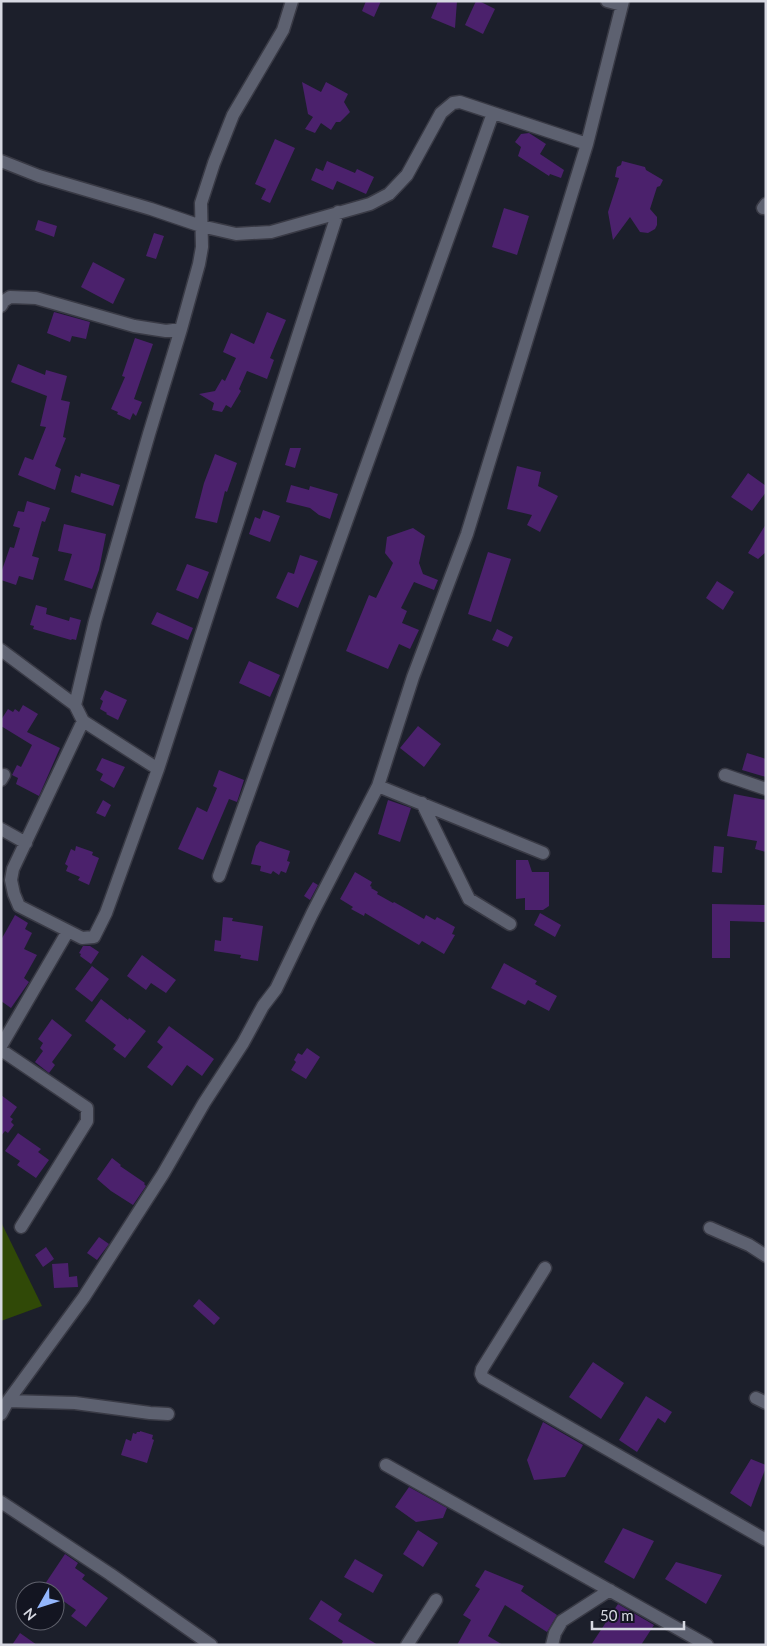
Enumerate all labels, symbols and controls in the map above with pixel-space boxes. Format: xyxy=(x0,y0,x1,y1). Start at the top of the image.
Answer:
north arrow xyxy=(15,1581,65,1631)
scale bar xyxy=(592,1598,684,1630)
text: N xyxy=(20,1605,40,1624)
text: 50 m xyxy=(600,1606,634,1624)

